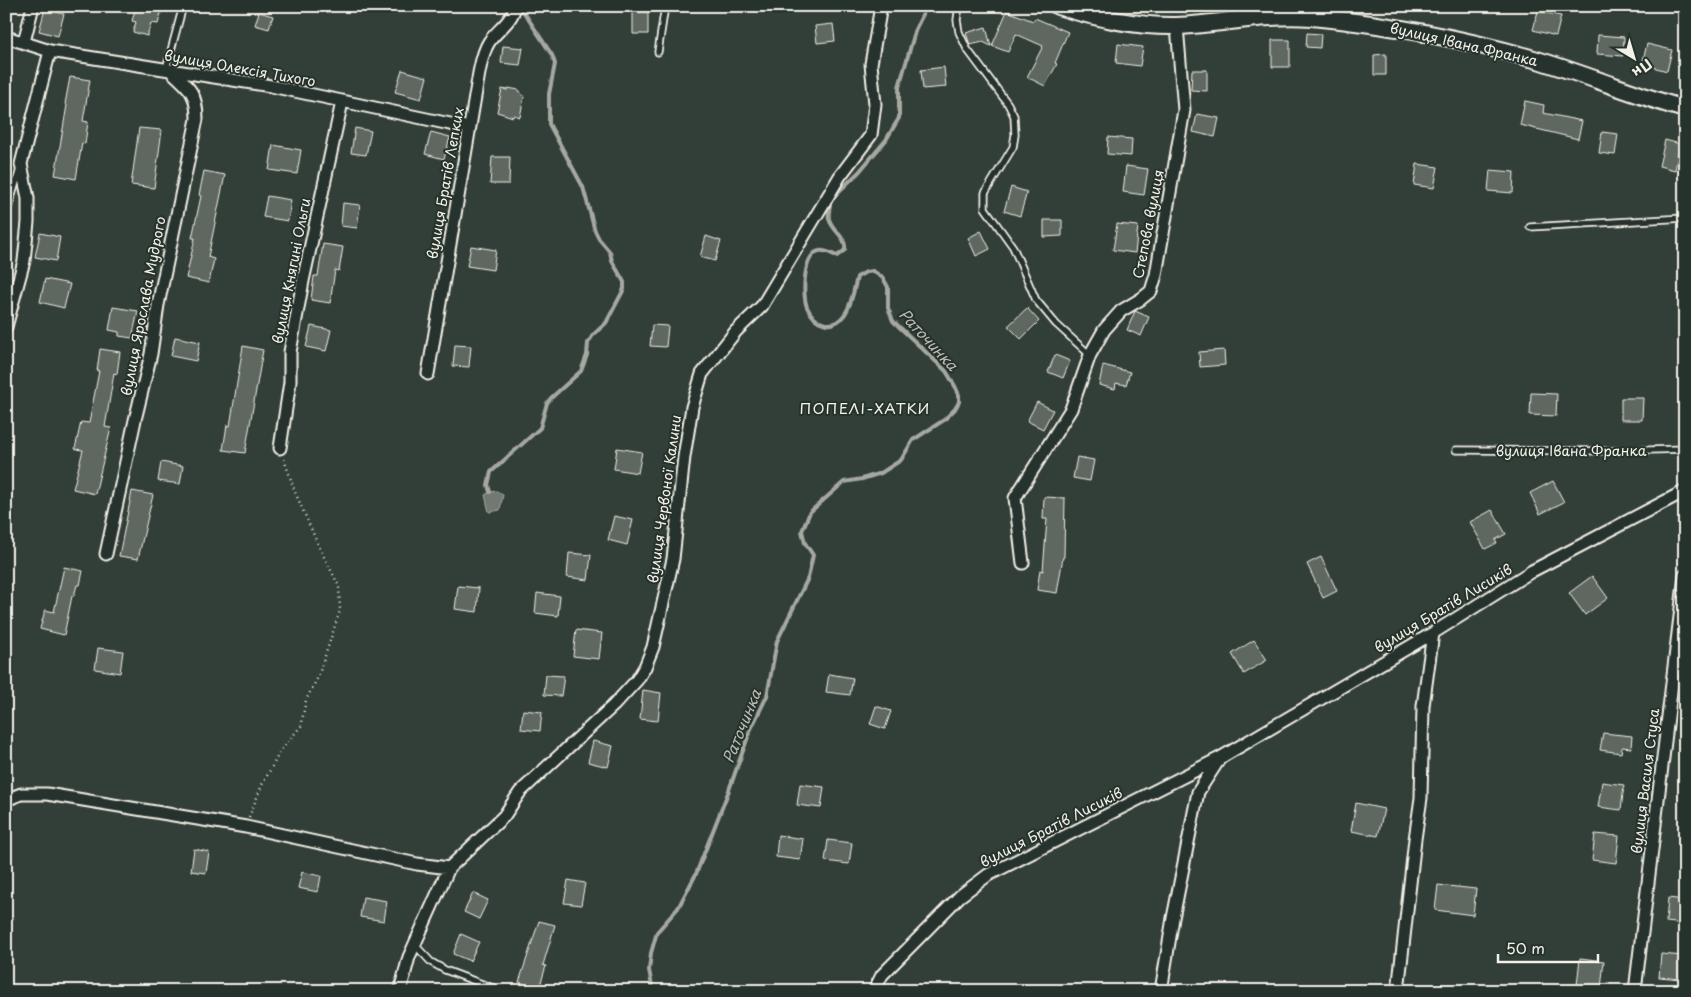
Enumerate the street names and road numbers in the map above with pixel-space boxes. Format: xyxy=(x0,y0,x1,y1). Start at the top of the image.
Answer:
street label: вулиця Івана Франка xyxy=(1388,17,1540,71)
street label: вулиця Олексія Тихого xyxy=(163,44,317,92)
street label: вулиця Братів Лепких xyxy=(421,105,469,261)
street label: Степова вулиця xyxy=(1127,168,1169,280)
street label: вулиця Княгині Ольги xyxy=(267,196,315,346)
street label: вулиця Ярослава Мудрого xyxy=(115,214,171,398)
street label: вулиця Червоної Калини xyxy=(642,413,686,585)
street label: вулиця Івана Франка xyxy=(1496,440,1647,461)
street label: вулиця Братів Лисиків xyxy=(1370,558,1516,658)
street label: вулиця Василя Стуса xyxy=(1626,707,1664,855)
street label: вулиця Братів Лисиків xyxy=(976,782,1126,872)

